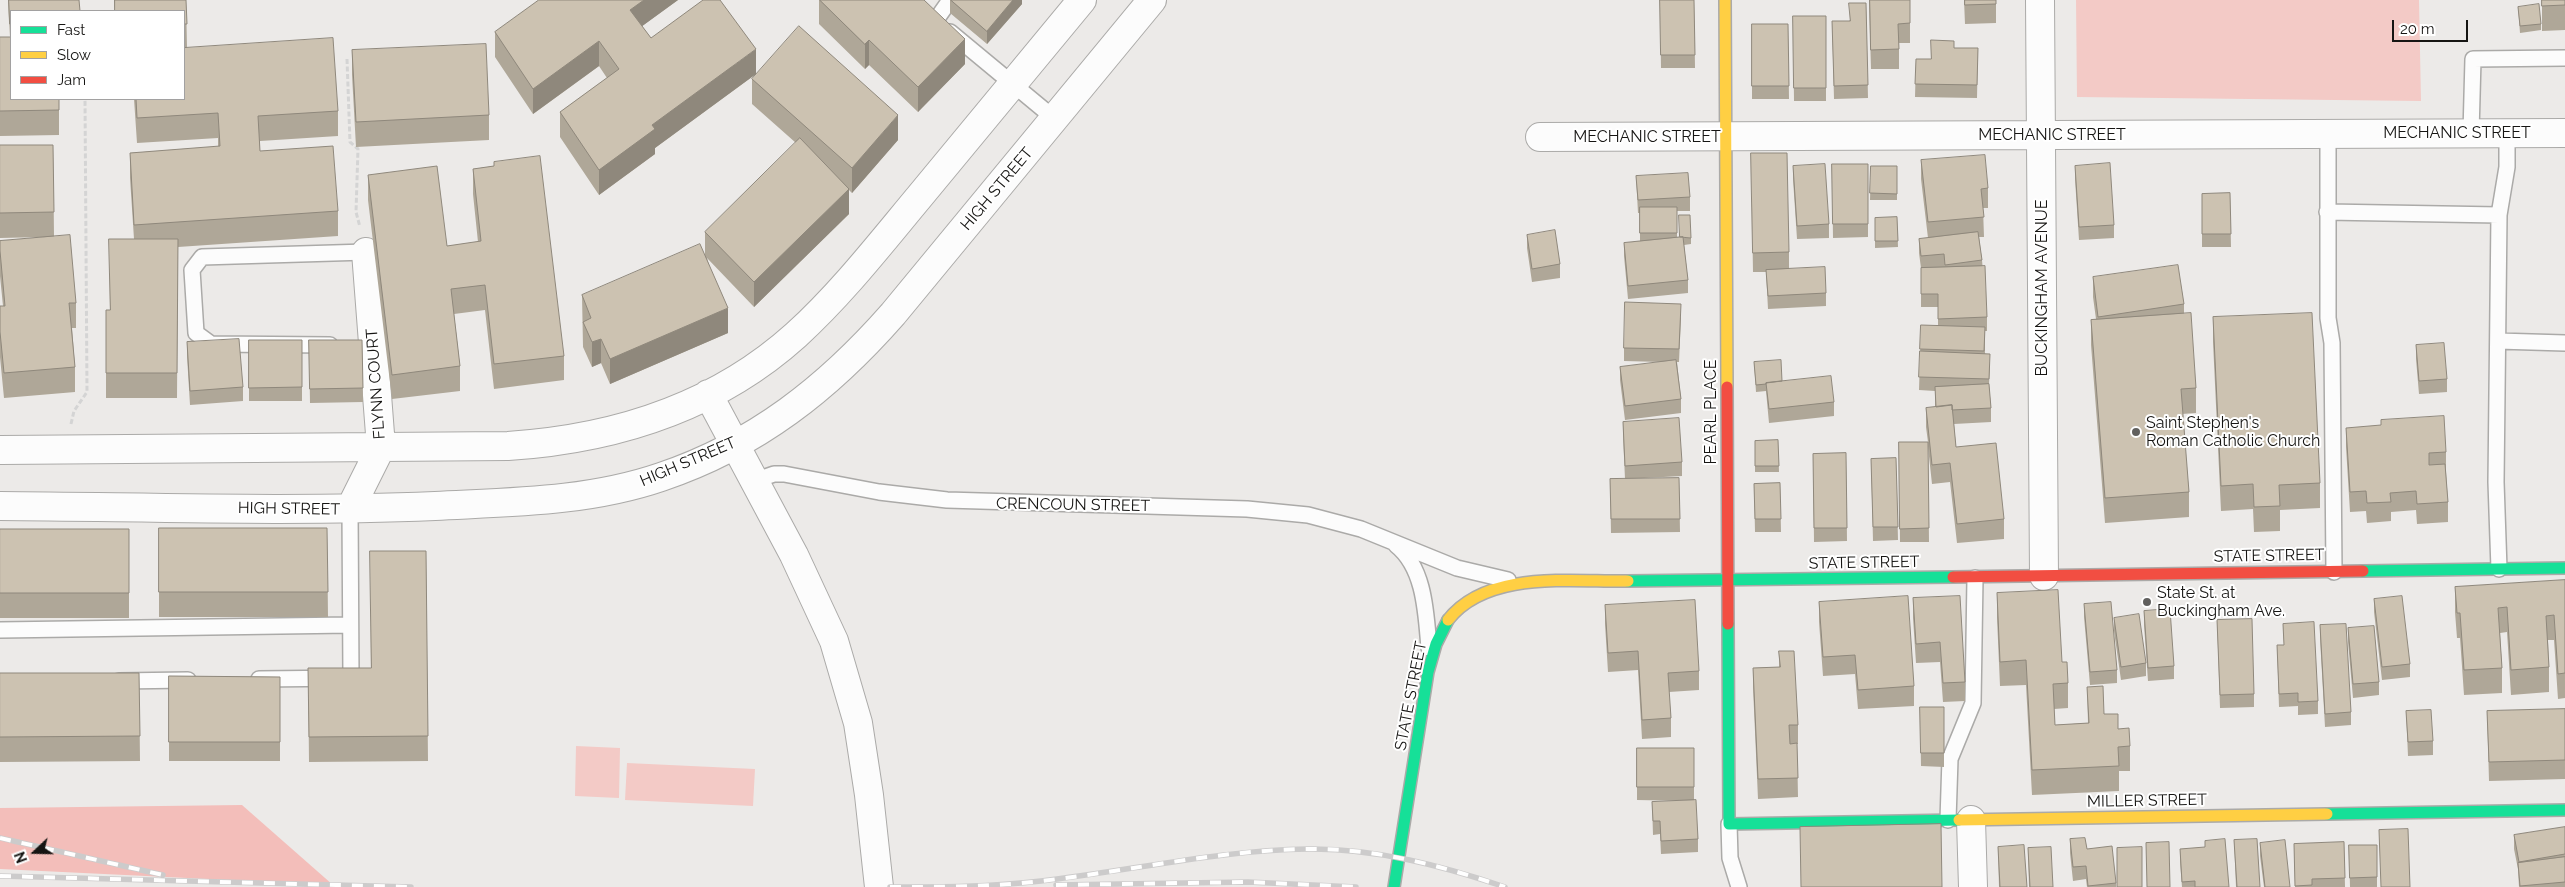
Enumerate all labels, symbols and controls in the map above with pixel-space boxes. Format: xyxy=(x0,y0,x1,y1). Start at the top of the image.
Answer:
legend xyxy=(10,10,185,100)
scale bar xyxy=(2395,10,2471,42)
text: 20 m xyxy=(2400,20,2435,38)
text: Fast xyxy=(57,21,85,39)
text: Slow xyxy=(57,46,91,64)
text: Jam xyxy=(57,71,86,89)
street label: MECHANIC STREET xyxy=(2383,123,2531,143)
street label: MECHANIC STREET xyxy=(1978,125,2126,145)
street label: MECHANIC STREET xyxy=(1573,127,1721,147)
street label: HIGH STREET xyxy=(957,144,1037,234)
street label: BUCKINGHAM AVENUE xyxy=(2032,199,2052,377)
street label: FLYNN COURT xyxy=(363,328,389,440)
street label: PEARL PLACE xyxy=(1701,360,1721,464)
place label: Saint Stephen's Roman Catholic Church xyxy=(2146,413,2320,451)
marker: Saint Stephen's Roman Catholic Church xyxy=(2130,426,2142,438)
street label: HIGH STREET xyxy=(637,433,739,491)
street label: CRENCOUN STREET xyxy=(996,494,1150,516)
street label: HIGH STREET xyxy=(238,499,340,519)
street label: STATE STREET xyxy=(2213,545,2325,567)
street label: STATE STREET xyxy=(1808,552,1920,574)
place label: State St. at Buckingham Ave. xyxy=(2157,583,2285,621)
marker: State St. at Buckingham Ave. xyxy=(2141,596,2153,608)
street label: STATE STREET xyxy=(1391,640,1431,752)
street label: MILLER STREET xyxy=(2087,790,2207,812)
north arrow xyxy=(10,827,60,877)
text: N xyxy=(12,850,30,865)

